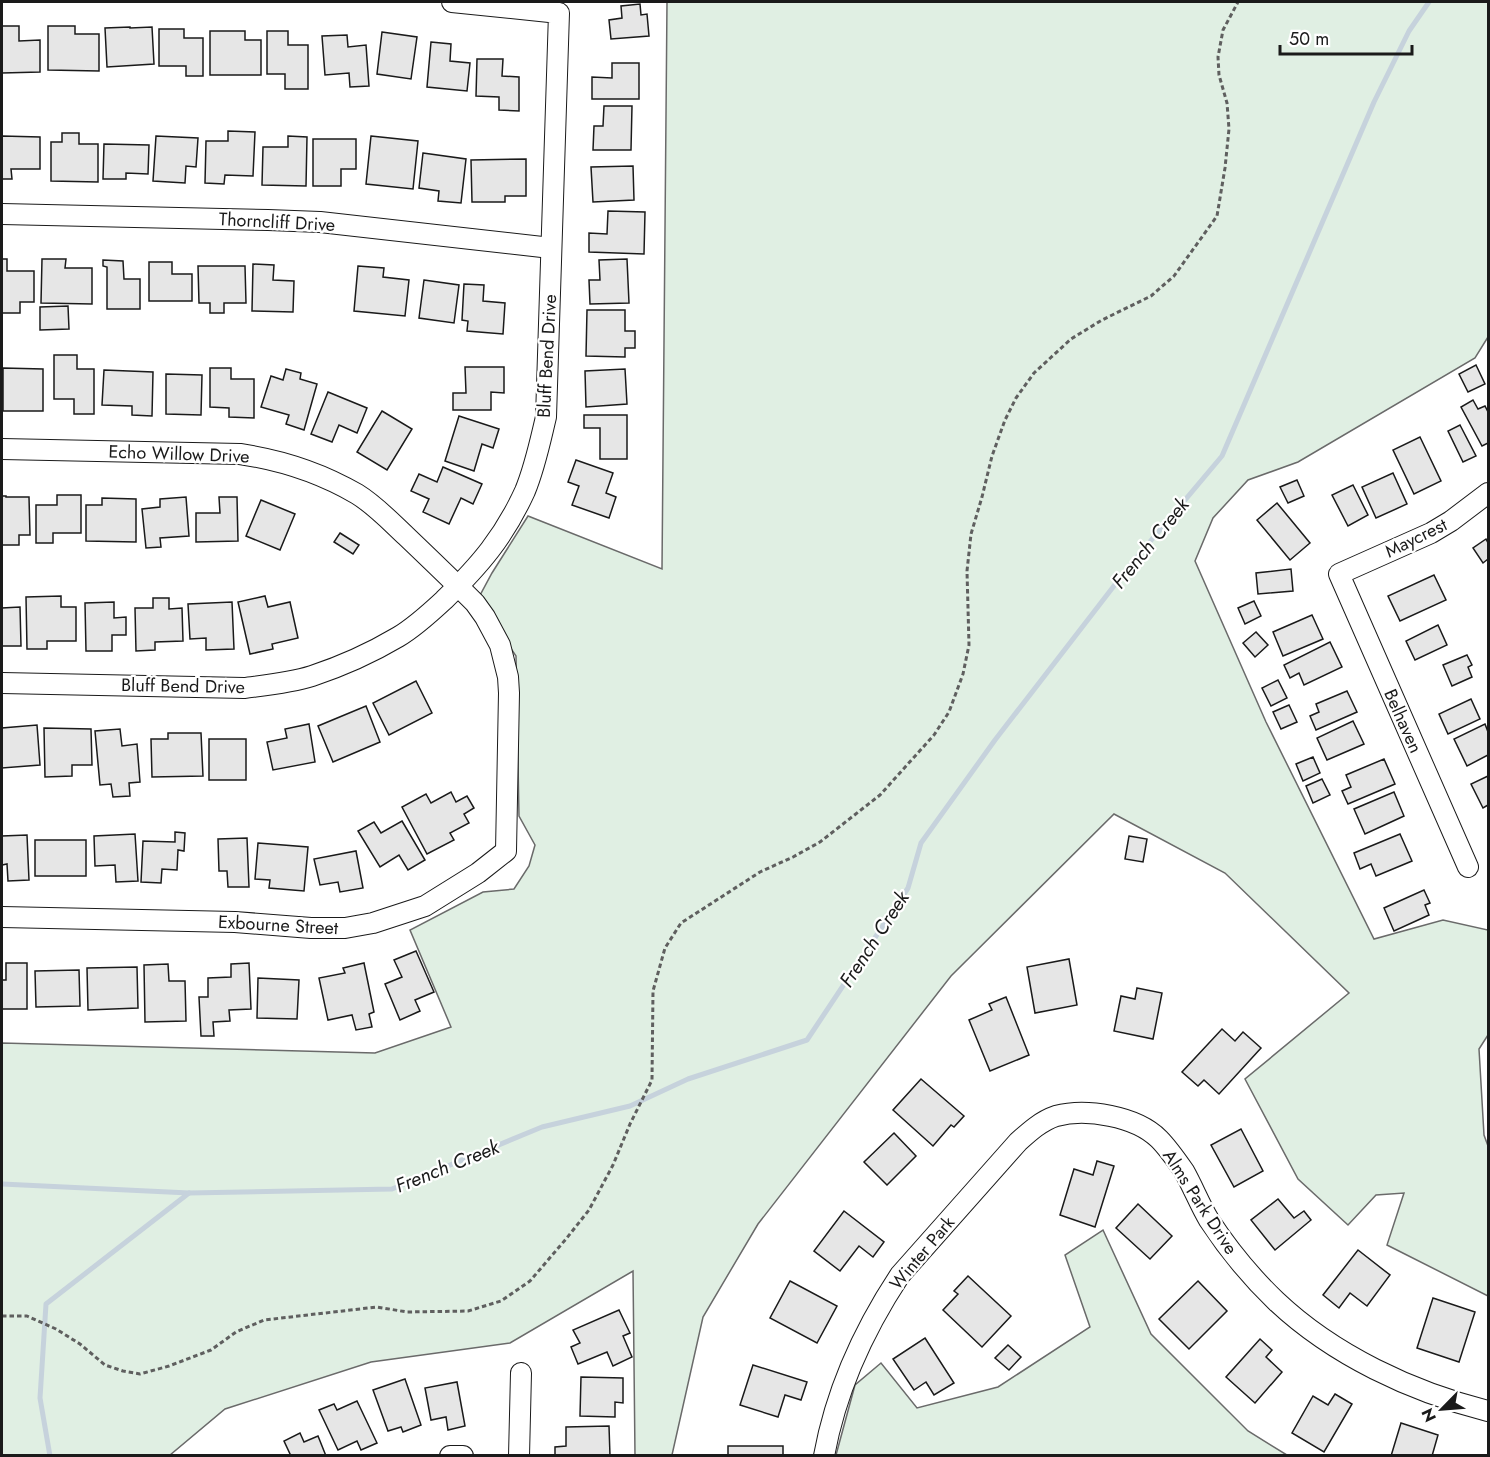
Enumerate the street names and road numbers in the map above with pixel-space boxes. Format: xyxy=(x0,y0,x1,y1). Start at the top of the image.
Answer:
street label: Thorncliff Drive xyxy=(218,206,336,238)
street label: Bluff Bend Drive xyxy=(531,294,563,418)
street label: Echo Willow Drive xyxy=(108,439,250,469)
street label: Maycrest xyxy=(1381,512,1452,564)
street label: Bluff Bend Drive xyxy=(121,672,245,700)
street label: Belhaven xyxy=(1377,685,1429,757)
street label: Exbourne Street xyxy=(217,909,339,941)
street label: Alms Park Drive xyxy=(1156,1145,1244,1259)
street label: Winter Park xyxy=(883,1210,961,1296)

